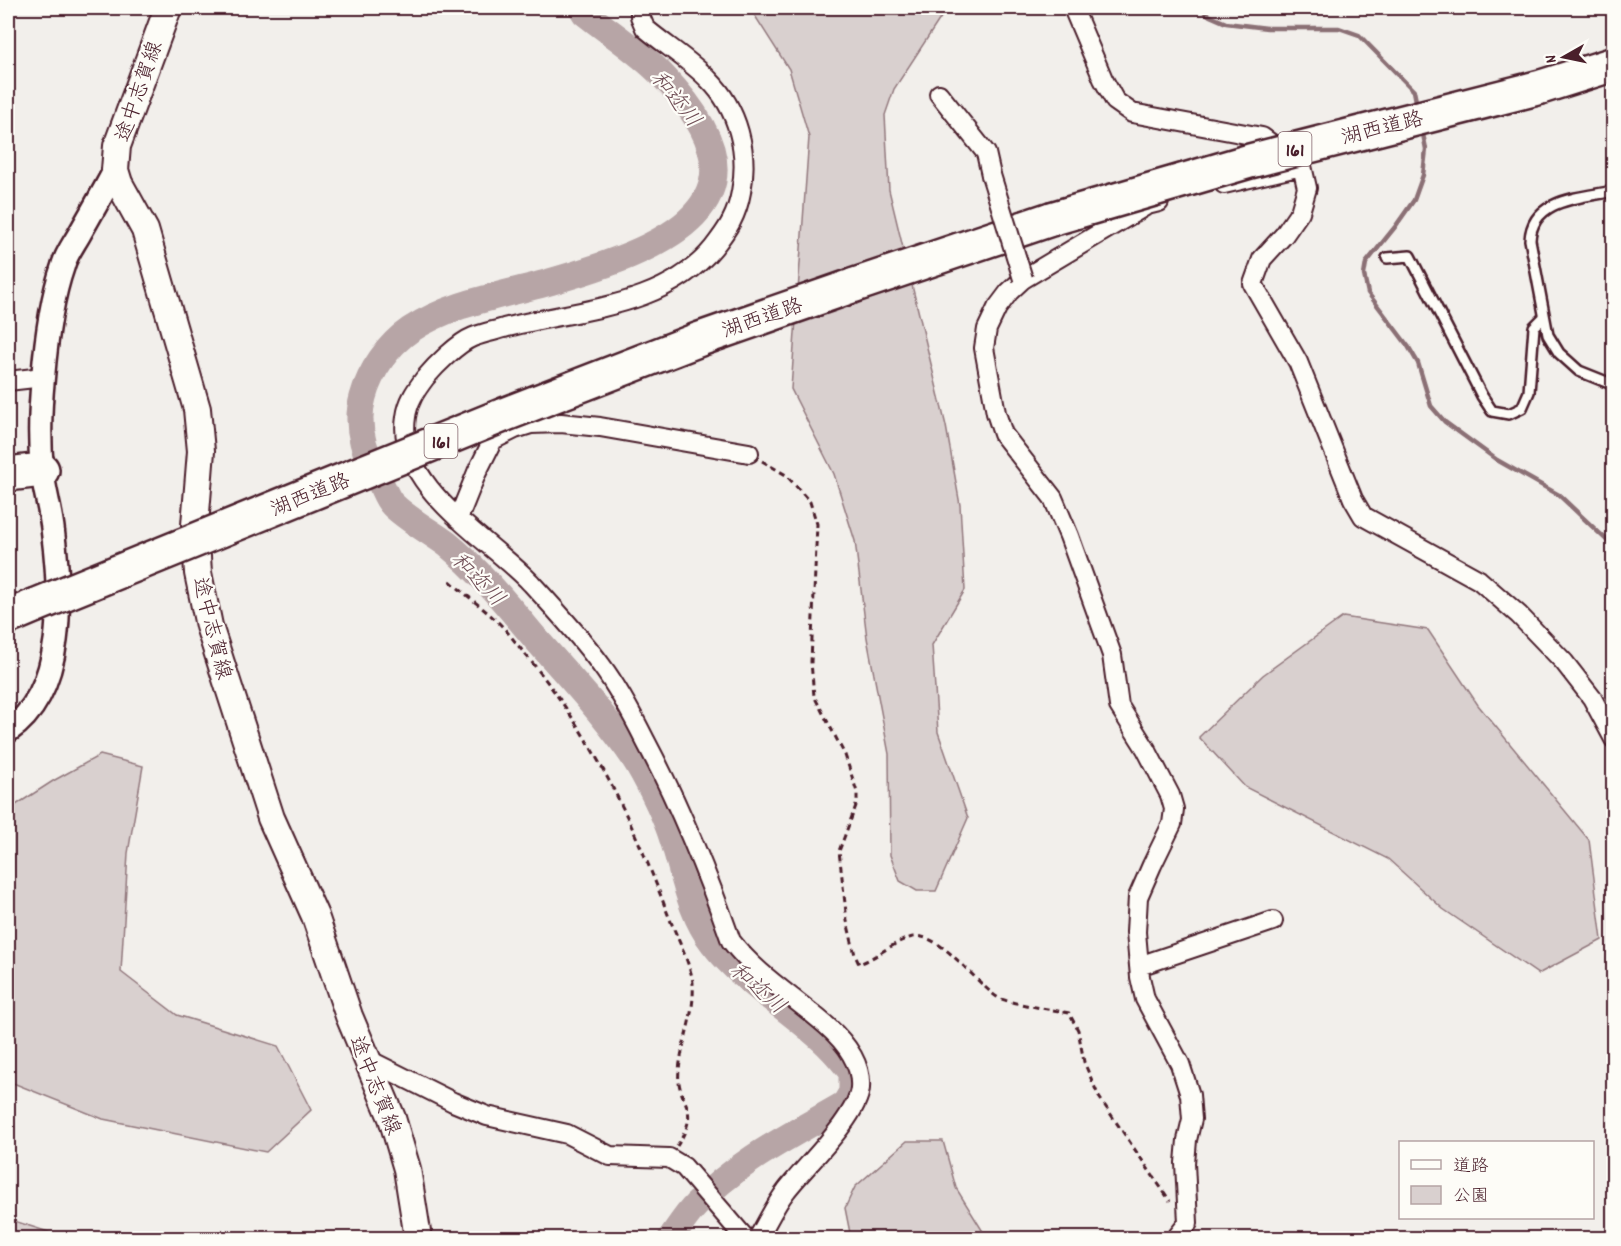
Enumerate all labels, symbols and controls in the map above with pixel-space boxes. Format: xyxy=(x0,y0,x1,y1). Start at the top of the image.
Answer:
north arrow xyxy=(1534,27,1594,87)
street label: 途中志賀線 xyxy=(110,37,172,146)
text: N xyxy=(1540,53,1564,65)
water label: 和迩川 xyxy=(641,65,707,136)
street label: 湖西道路 xyxy=(1338,105,1427,155)
road number: 161 xyxy=(1278,132,1312,166)
street label: 湖西道路 xyxy=(718,292,808,348)
road number: 161 xyxy=(424,424,458,458)
street label: 湖西道路 xyxy=(267,467,356,526)
water label: 和迩川 xyxy=(442,546,511,615)
street label: 途中志賀線 xyxy=(183,574,237,683)
water label: 和迩川 xyxy=(722,956,792,1023)
street label: 途中志賀線 xyxy=(340,1032,407,1140)
legend xyxy=(1399,1141,1594,1219)
text: 道路 xyxy=(1453,1155,1489,1180)
text: 公園 xyxy=(1453,1185,1489,1210)

